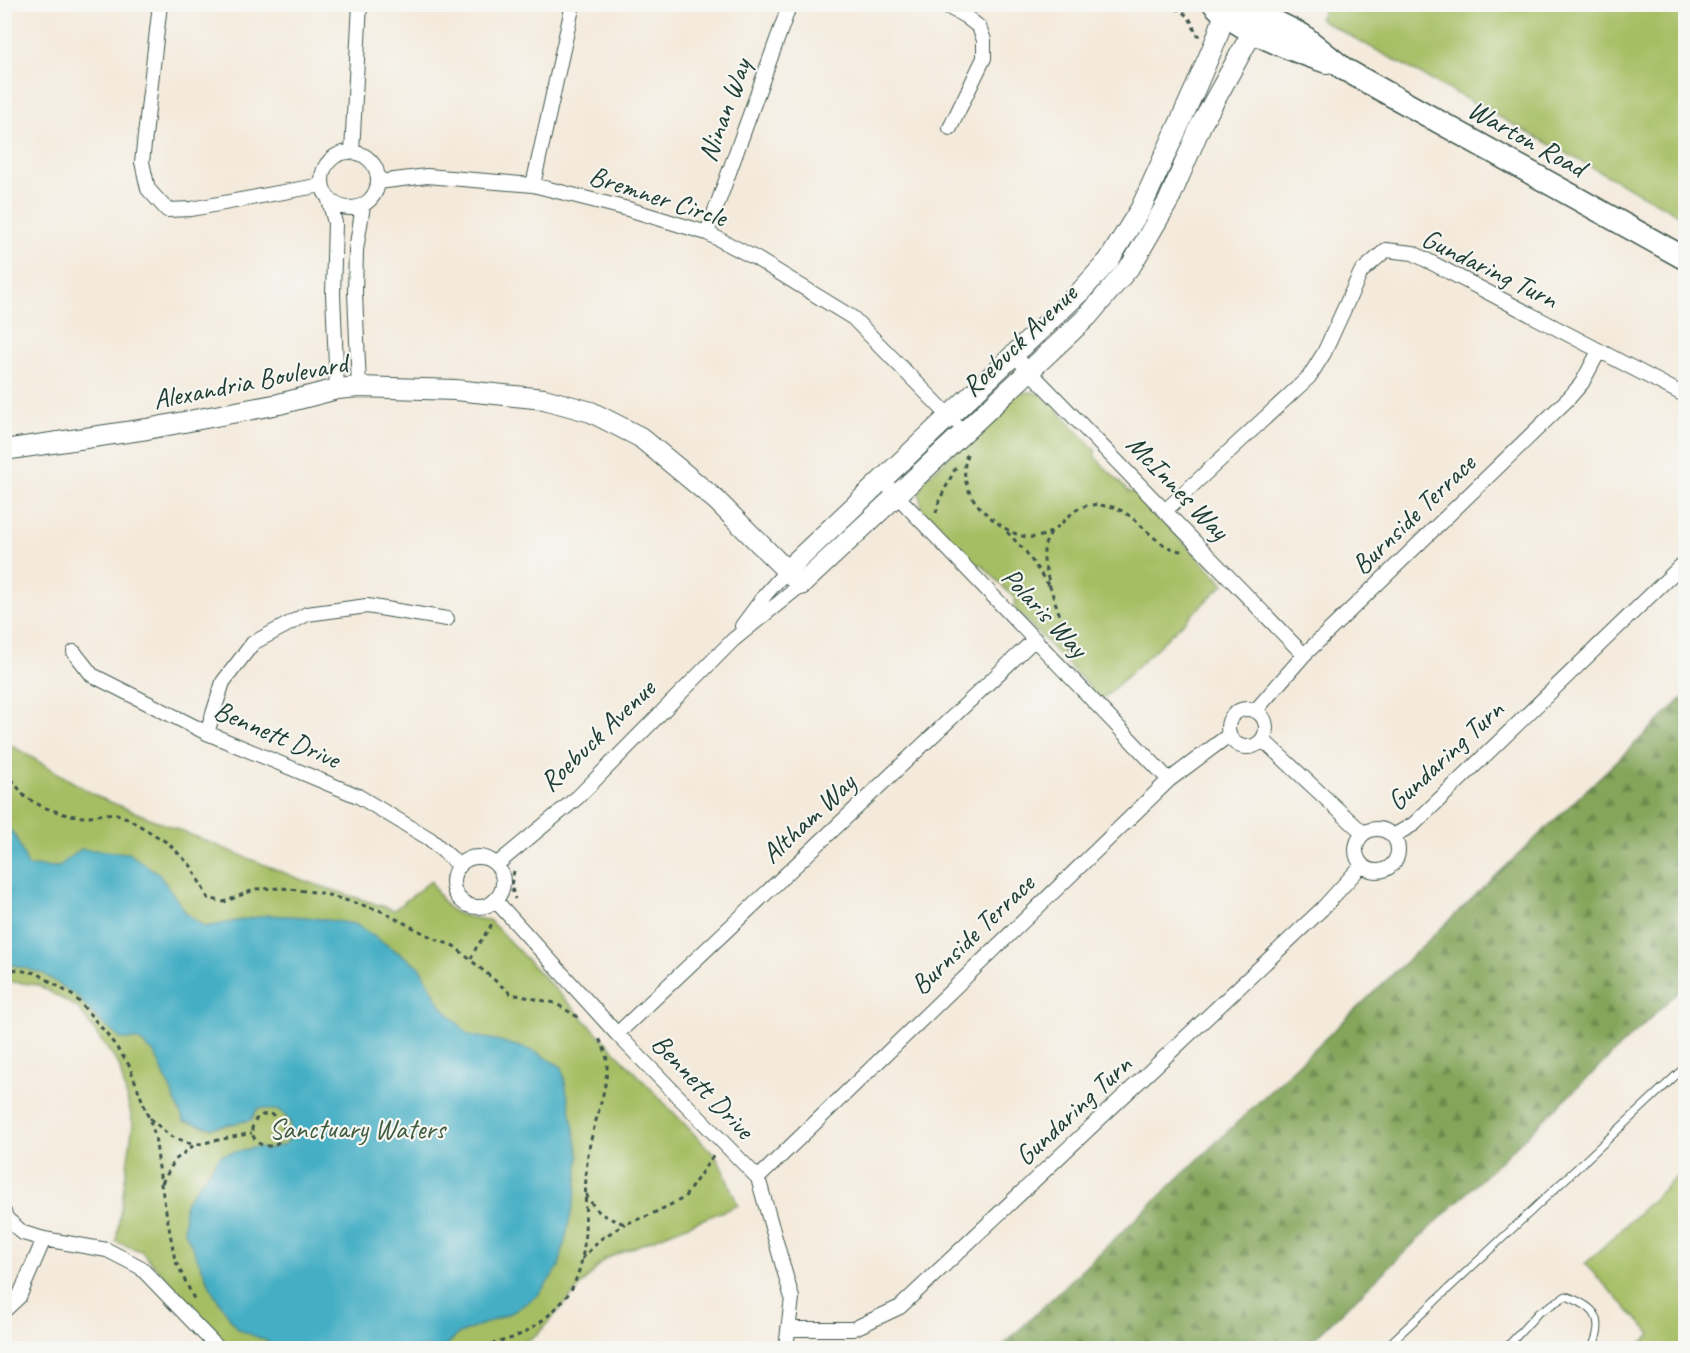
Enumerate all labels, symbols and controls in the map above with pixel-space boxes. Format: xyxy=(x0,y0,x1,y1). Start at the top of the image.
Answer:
street label: Ninan Way xyxy=(689,51,760,166)
street label: Warton Road xyxy=(1462,91,1595,186)
street label: Bremner Circle xyxy=(585,157,733,235)
street label: Gundaring Turn xyxy=(1416,220,1565,317)
street label: Roebuck Avenue xyxy=(954,275,1086,404)
street label: Alexandria Boulevard xyxy=(150,344,354,417)
street label: McInnes Way xyxy=(1119,427,1238,549)
street label: Burnside Terrace xyxy=(1344,445,1484,582)
street label: Polaris Way xyxy=(994,559,1097,666)
street label: Roebuck Avenue xyxy=(532,670,664,799)
street label: Gundaring Turn xyxy=(1379,691,1512,818)
street label: Bennett Drive xyxy=(209,692,347,777)
street label: Altham Way xyxy=(753,764,864,870)
street label: Burnside Terrace xyxy=(903,865,1043,1002)
street label: Bennett Drive xyxy=(644,1026,763,1147)
street label: Gundaring Turn xyxy=(1007,1046,1140,1173)
park label: Sanctuary Waters xyxy=(269,1111,447,1146)

